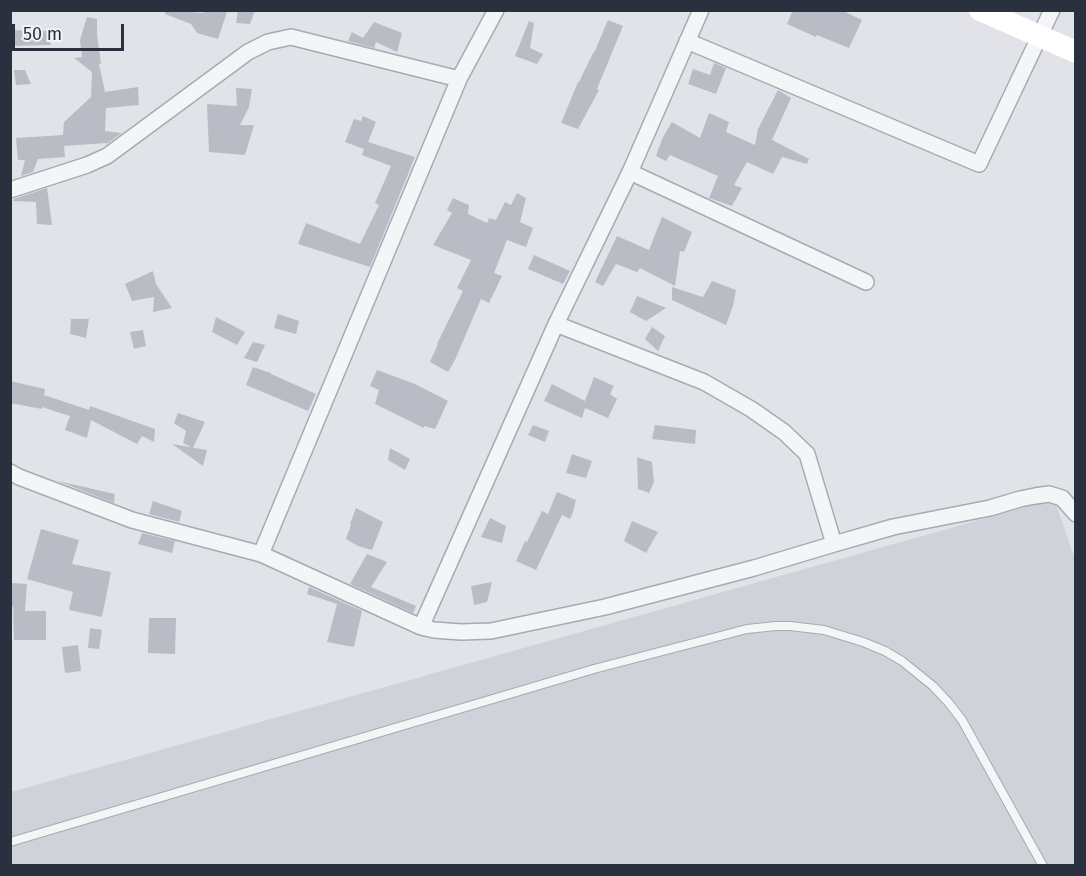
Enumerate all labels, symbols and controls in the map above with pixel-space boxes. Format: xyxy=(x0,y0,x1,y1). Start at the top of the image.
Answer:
scale bar xyxy=(15,12,128,50)
text: 50 m xyxy=(23,23,62,45)

